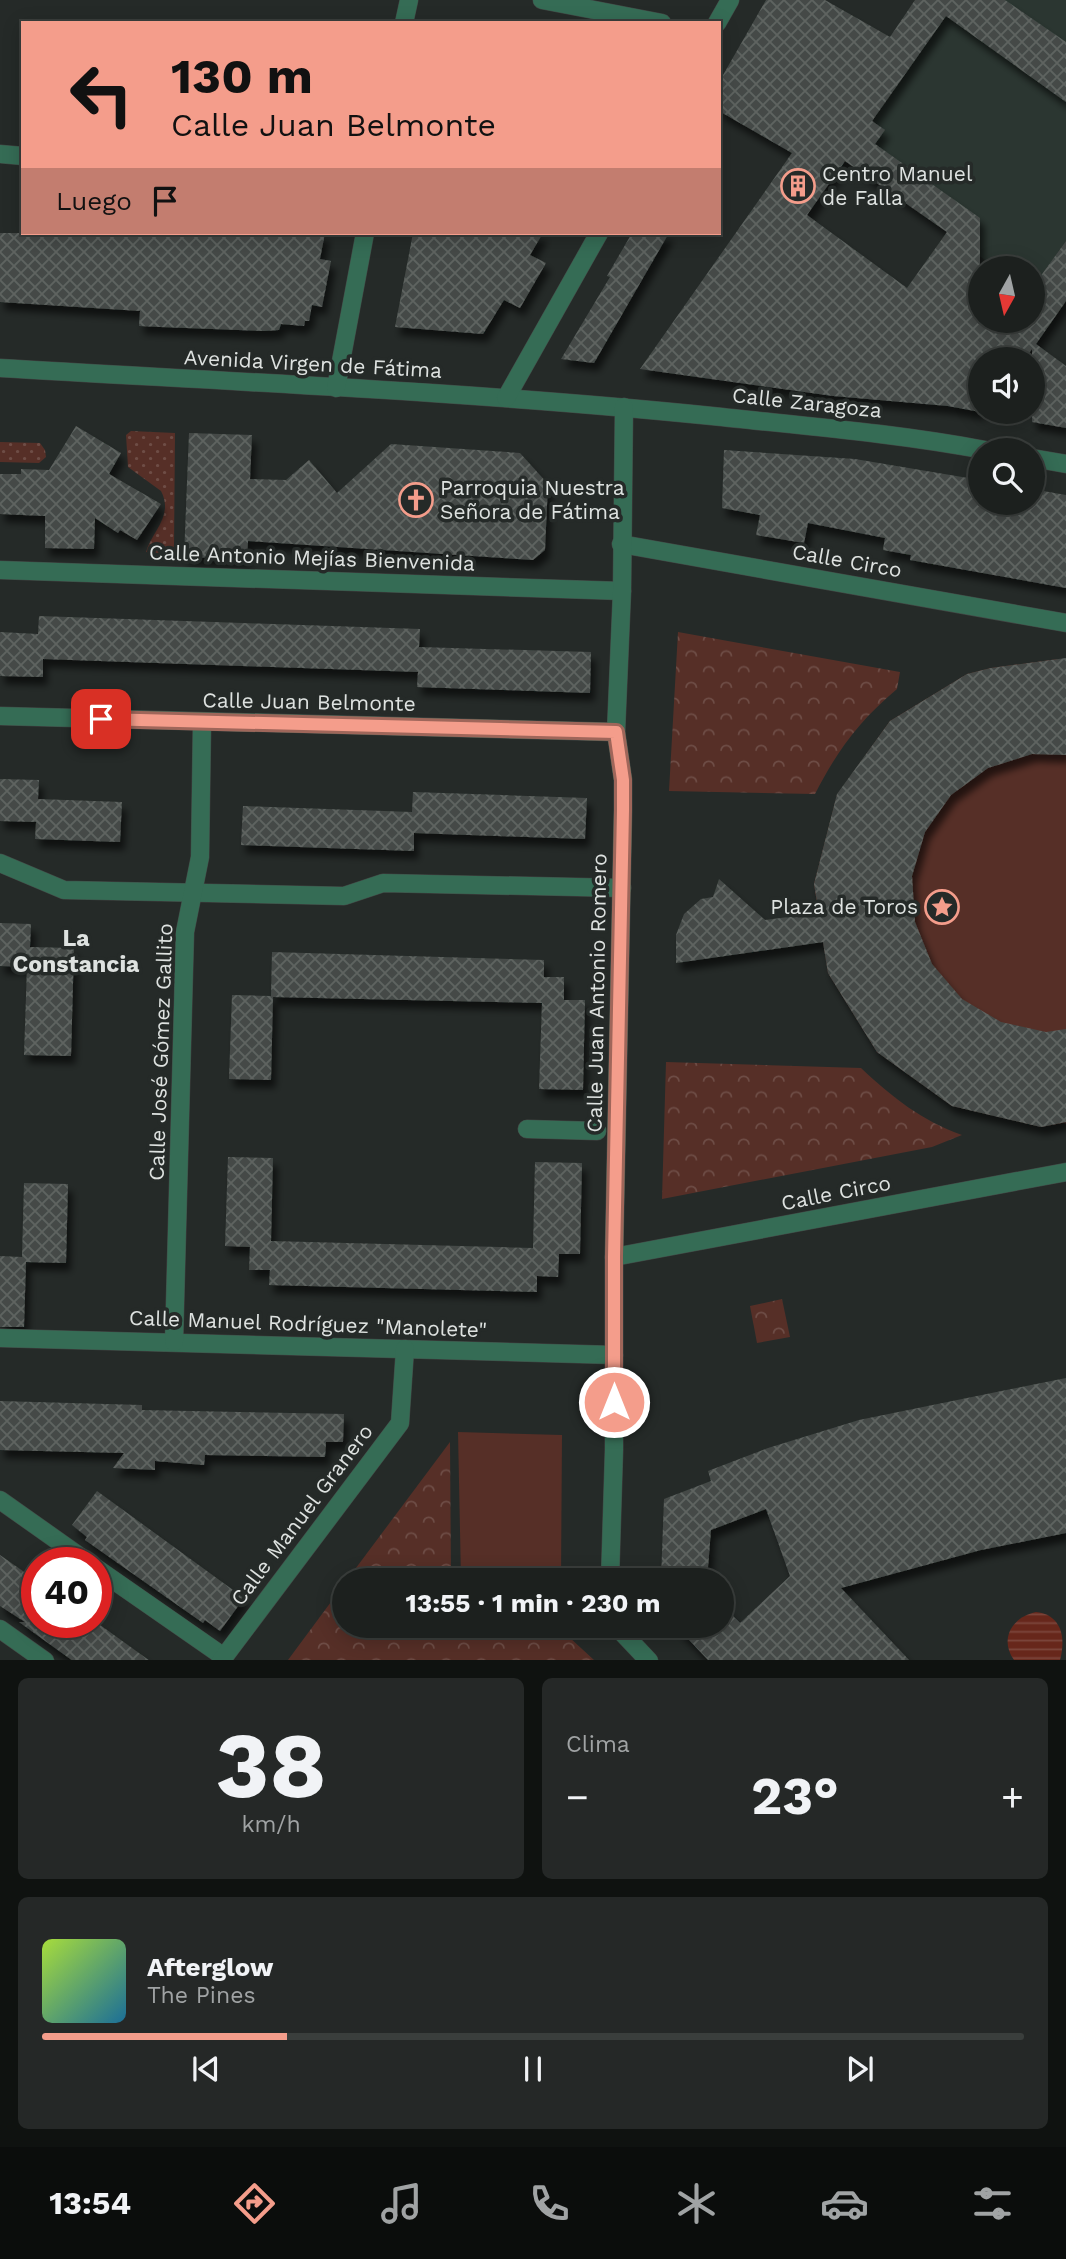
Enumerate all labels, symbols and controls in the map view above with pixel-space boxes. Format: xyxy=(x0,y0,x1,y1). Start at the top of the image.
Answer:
text: 130 m xyxy=(171,47,313,105)
icon: left xyxy=(56,49,147,140)
text: Calle Juan Belmonte xyxy=(171,106,496,144)
place label: Centro Manuel de Falla xyxy=(822,161,973,210)
building icon: Centro Manuel de Falla xyxy=(779,167,817,205)
icon: arrive xyxy=(146,182,184,220)
text: Luego xyxy=(56,186,132,216)
north arrow xyxy=(968,256,1045,332)
map controls xyxy=(968,256,1045,515)
street label: Avenida Virgen de Fátima xyxy=(183,344,443,383)
button: sound xyxy=(968,347,1045,424)
street label: Calle Zaragoza xyxy=(731,382,883,423)
button: search xyxy=(968,438,1045,515)
place label: Parroquia Nuestra Señora de Fátima xyxy=(440,475,625,524)
church icon: Parroquia Nuestra Señora de Fátima xyxy=(397,481,435,519)
street label: Calle Antonio Mejías Bienvenida xyxy=(149,539,475,576)
street label: Calle Circo xyxy=(790,539,904,582)
street label: Calle Juan Belmonte xyxy=(202,687,416,716)
pin xyxy=(71,689,131,749)
icon: arrive xyxy=(82,700,120,738)
street label: Calle Juan Antonio Romero xyxy=(582,853,611,1133)
place icon: Plaza de Toros xyxy=(923,888,961,926)
place label: Plaza de Toros xyxy=(770,894,918,919)
street label: Calle José Gómez Gallito xyxy=(144,923,177,1181)
district label: La Constancia xyxy=(13,925,140,978)
street label: Calle Circo xyxy=(779,1170,893,1215)
street label: Calle Manuel Rodríguez "Manolete" xyxy=(129,1305,487,1342)
position arrow xyxy=(577,1365,651,1439)
street label: Calle Manuel Granero xyxy=(225,1419,378,1610)
speed limit sign: 40 xyxy=(21,1547,112,1638)
text: 13:55 · 1 min · 230 m xyxy=(406,1588,660,1618)
text: 38 xyxy=(215,1712,327,1819)
text: Clima xyxy=(566,1731,630,1758)
text: 23° xyxy=(751,1766,839,1827)
text: − xyxy=(566,1775,589,1819)
text: + xyxy=(1001,1775,1024,1819)
text: km/h xyxy=(241,1811,301,1838)
text: Afterglow xyxy=(147,1952,273,1982)
text: The Pines xyxy=(147,1982,256,2009)
icon: previous xyxy=(187,2050,225,2088)
icon: pause xyxy=(514,2050,552,2088)
icon: next xyxy=(841,2050,879,2088)
icon: directions xyxy=(230,2179,279,2228)
icon: music xyxy=(377,2179,426,2228)
icon: phone xyxy=(525,2179,574,2228)
icon: climate xyxy=(672,2179,721,2228)
icon: car xyxy=(820,2179,869,2228)
icon: filters xyxy=(968,2179,1017,2228)
text: 13:54 xyxy=(49,2184,131,2222)

